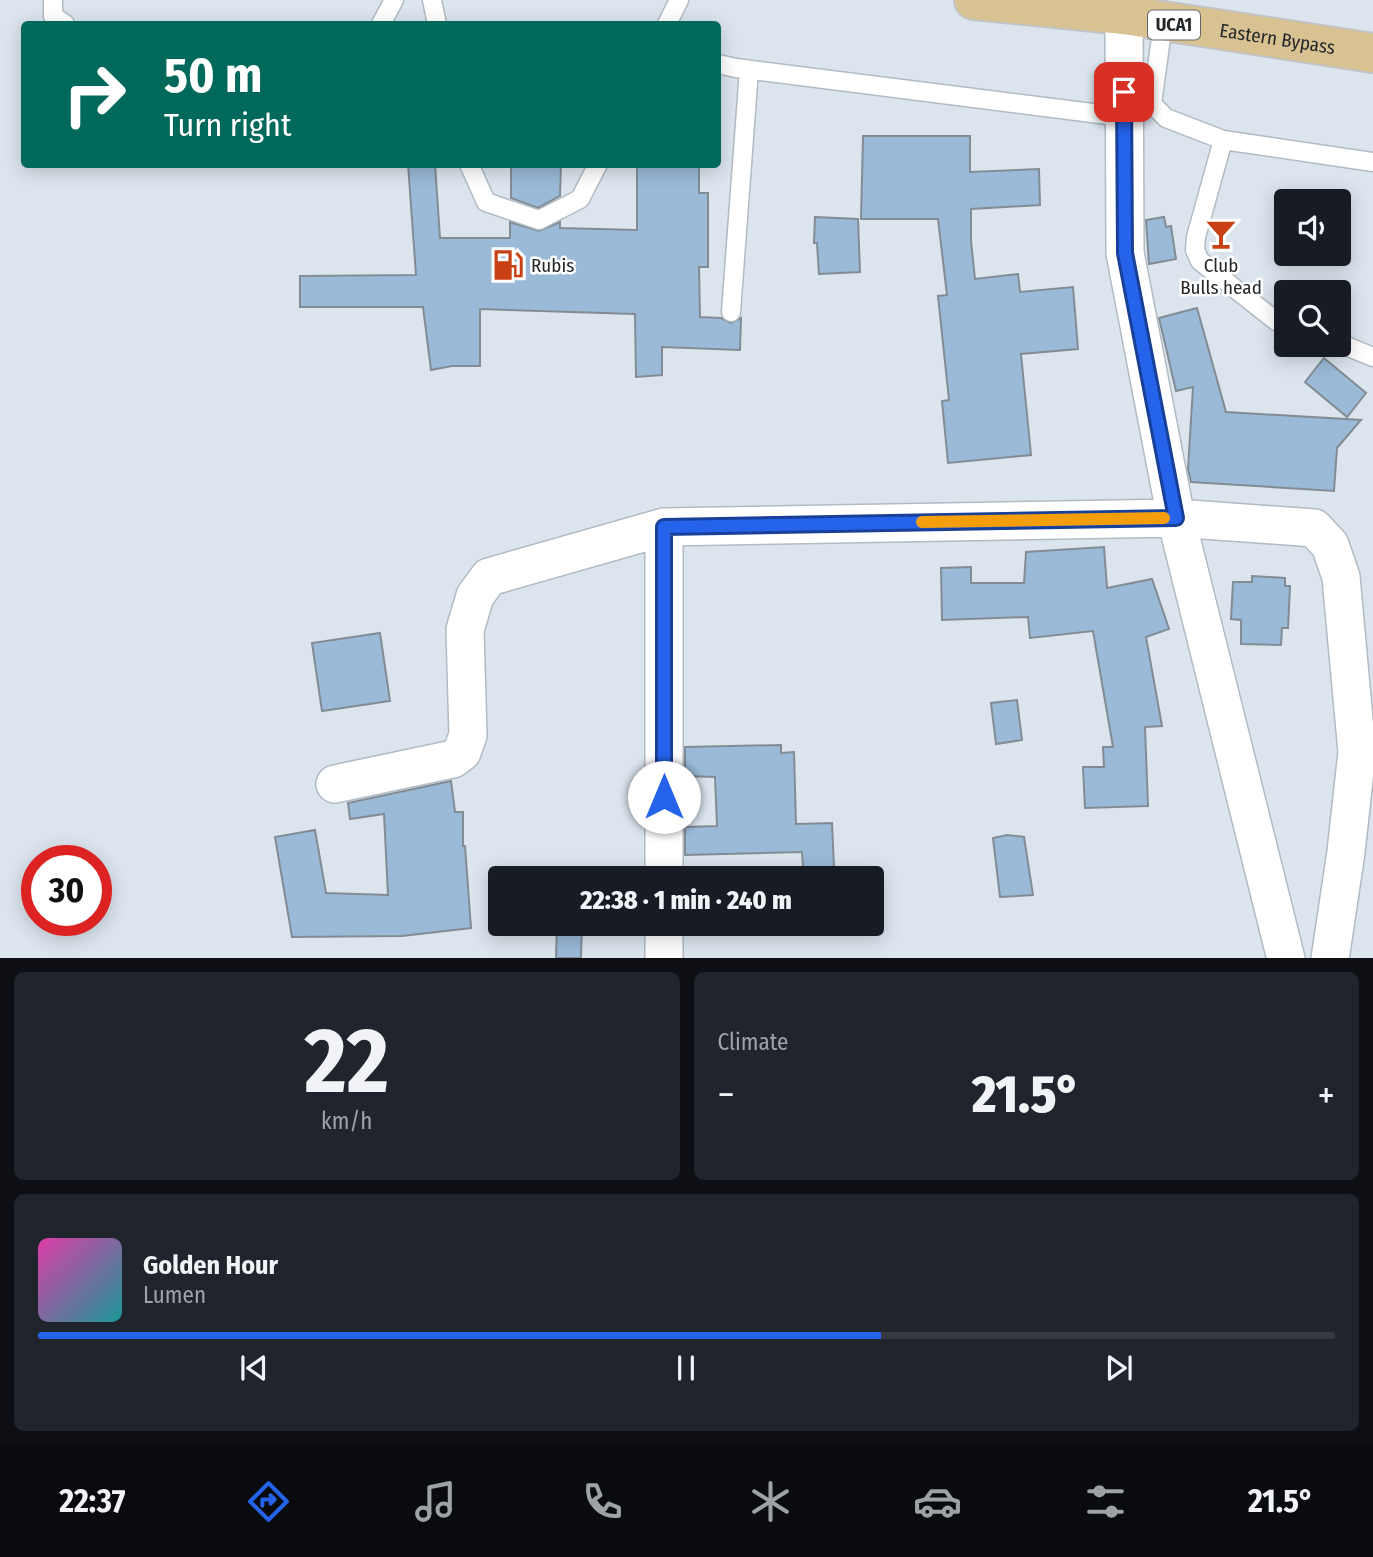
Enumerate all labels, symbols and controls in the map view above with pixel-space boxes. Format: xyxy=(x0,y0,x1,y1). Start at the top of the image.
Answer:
road number: UCA1 xyxy=(1148,10,1200,40)
street label: Eastern Bypass xyxy=(1218,18,1337,59)
text: 50 m xyxy=(164,46,262,105)
icon: right xyxy=(49,49,140,140)
pin xyxy=(1094,62,1154,122)
icon: arrive xyxy=(1105,73,1143,111)
text: Turn right xyxy=(164,106,291,144)
map controls xyxy=(1274,189,1351,357)
button: sound xyxy=(1274,189,1351,266)
bar icon: Club Bulls head xyxy=(1204,217,1238,251)
fuel station icon: Rubis xyxy=(491,248,525,282)
place label: Rubis xyxy=(531,254,574,277)
place label: Club Bulls head xyxy=(1180,254,1262,299)
button: search xyxy=(1274,280,1351,357)
position arrow xyxy=(627,760,701,834)
speed limit sign: 30 xyxy=(21,845,112,936)
text: 22:38 · 1 min · 240 m xyxy=(580,885,792,916)
text: 22 xyxy=(305,1007,389,1116)
text: Climate xyxy=(718,1028,788,1056)
text: 21.5° xyxy=(972,1063,1080,1126)
text: − xyxy=(718,1072,735,1118)
text: + xyxy=(1318,1072,1335,1118)
text: km/h xyxy=(321,1107,372,1135)
text: Golden Hour xyxy=(143,1250,278,1281)
text: Lumen xyxy=(143,1281,206,1309)
icon: previous xyxy=(235,1349,273,1387)
icon: pause xyxy=(667,1349,705,1387)
icon: next xyxy=(1100,1349,1138,1387)
icon: directions xyxy=(244,1477,293,1526)
icon: music xyxy=(411,1477,460,1526)
icon: phone xyxy=(578,1477,627,1526)
icon: climate xyxy=(746,1477,795,1526)
icon: car xyxy=(913,1477,962,1526)
icon: filters xyxy=(1081,1477,1130,1526)
text: 22:37 xyxy=(59,1482,125,1520)
text: 21.5° xyxy=(1248,1482,1314,1520)

